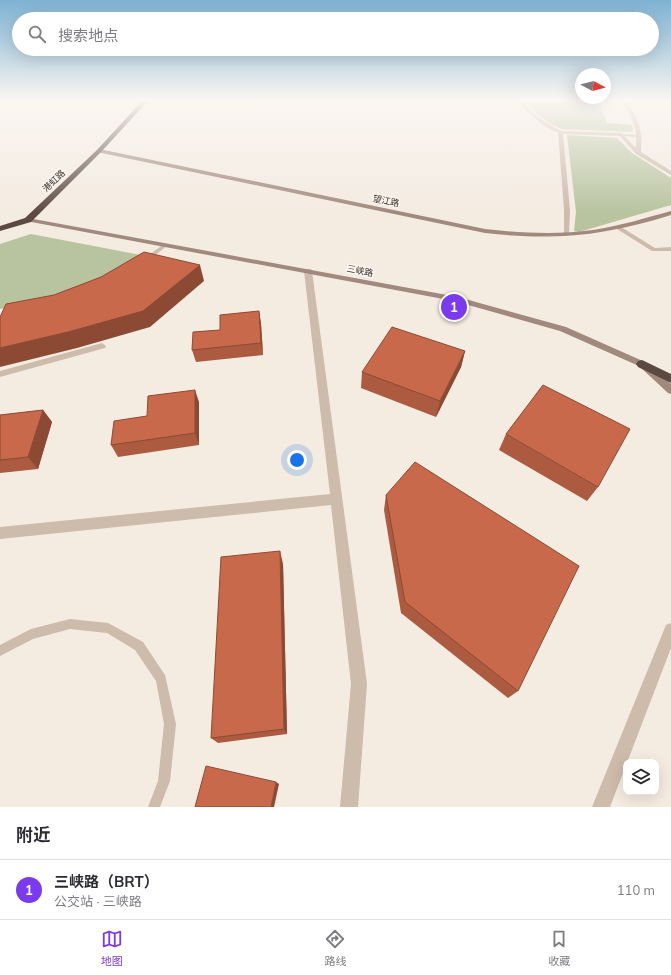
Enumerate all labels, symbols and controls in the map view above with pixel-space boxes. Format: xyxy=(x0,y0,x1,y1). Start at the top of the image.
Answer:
search box xyxy=(12,12,659,56)
icon: search xyxy=(26,23,48,45)
text: 搜索地点 xyxy=(58,26,118,45)
north arrow xyxy=(575,68,611,104)
street label: 港虹路 xyxy=(40,167,67,194)
street label: 望江路 xyxy=(372,192,400,209)
street label: 三峡路 xyxy=(346,263,374,278)
pin: 1 xyxy=(441,292,467,322)
your location xyxy=(287,450,307,470)
map controls xyxy=(623,759,659,795)
button: layers xyxy=(623,759,659,795)
text: 附近 xyxy=(16,824,50,845)
text: 三峡路（BRT） xyxy=(54,872,159,891)
text: 1 xyxy=(25,882,33,898)
text: 110 m xyxy=(617,882,655,898)
text: 公交站 · 三峡路 xyxy=(54,893,142,909)
tab: 地图 xyxy=(101,928,123,968)
tab: 路线 xyxy=(324,928,346,968)
tab: 收藏 xyxy=(548,928,570,968)

